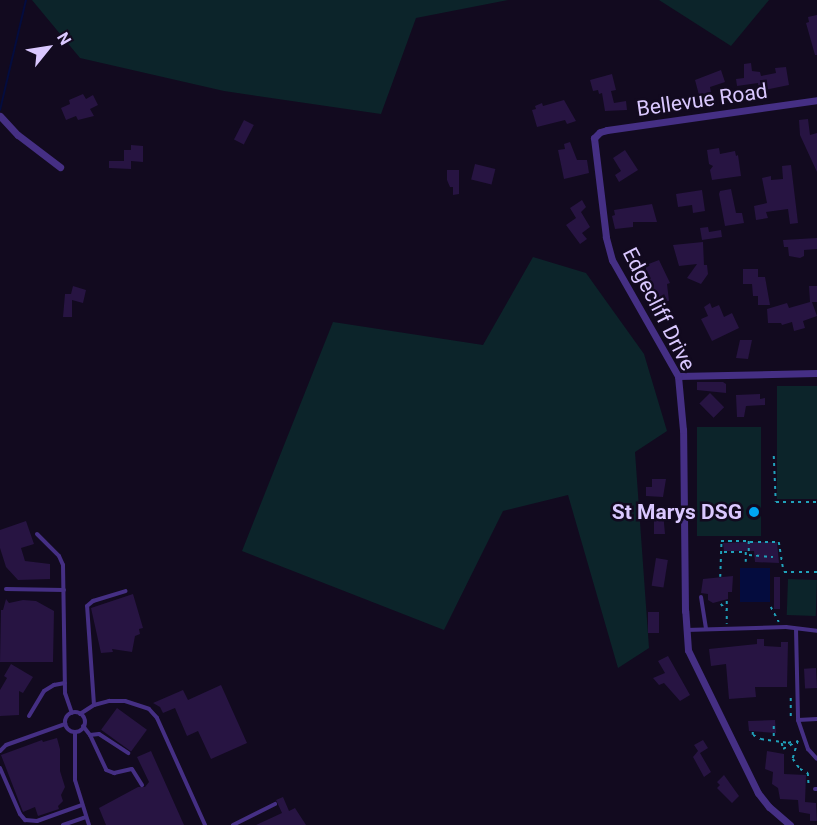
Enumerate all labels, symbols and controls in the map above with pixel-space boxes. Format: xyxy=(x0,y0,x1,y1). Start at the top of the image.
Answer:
north arrow xyxy=(18,18,78,78)
text: N xyxy=(53,29,75,48)
street label: Bellevue Road xyxy=(635,78,769,122)
street label: Edgecliff Drive xyxy=(617,243,701,375)
place label: St Marys DSG xyxy=(612,499,742,525)
marker: St Marys DSG xyxy=(747,505,761,519)

